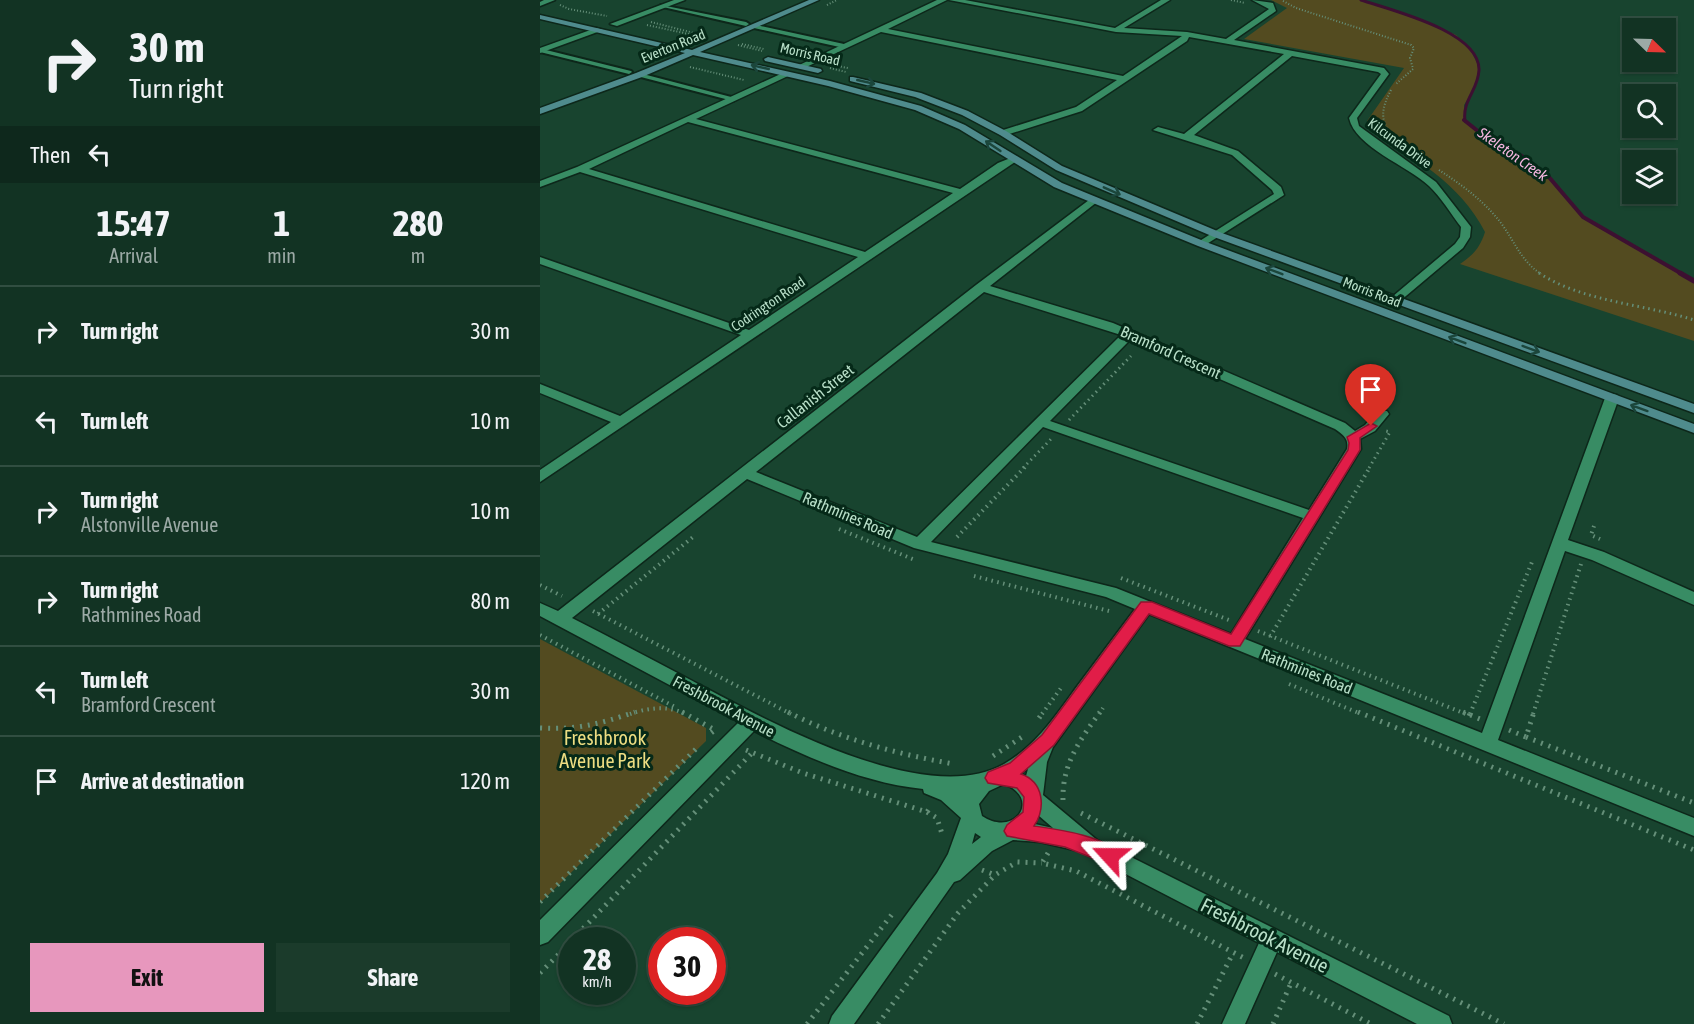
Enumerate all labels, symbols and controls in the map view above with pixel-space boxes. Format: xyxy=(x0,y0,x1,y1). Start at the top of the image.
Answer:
north arrow xyxy=(1622,18,1676,72)
map controls xyxy=(1622,18,1676,204)
text: 30 m xyxy=(129,23,204,71)
icon: right xyxy=(30,24,108,102)
street label: Everton Road xyxy=(639,26,707,66)
street label: Morris Road xyxy=(778,39,842,69)
one-way arrow xyxy=(750,61,769,73)
text: Turn right xyxy=(129,73,224,104)
one-way arrow xyxy=(856,76,875,88)
button: search xyxy=(1622,84,1676,138)
street label: Kilcunda Drive xyxy=(1365,115,1435,171)
water label: Skeleton Creek xyxy=(1474,123,1551,184)
icon: left xyxy=(83,138,116,171)
one-way arrow xyxy=(984,139,1001,152)
text: Then xyxy=(30,142,71,168)
button: layers xyxy=(1622,150,1676,204)
one-way arrow xyxy=(1103,186,1121,198)
text: 15:47 xyxy=(97,202,171,244)
text: 1 xyxy=(273,202,290,244)
text: 280 xyxy=(393,202,443,244)
text: Arrival xyxy=(109,244,158,267)
text: min xyxy=(267,244,296,267)
text: m xyxy=(411,244,425,267)
one-way arrow xyxy=(1265,265,1284,276)
street label: Codrington Road xyxy=(728,273,808,335)
street label: Morris Road xyxy=(1341,274,1403,310)
icon: right xyxy=(30,315,63,348)
text: Turn right xyxy=(81,318,158,344)
text: 30 m xyxy=(470,318,510,344)
street label: Bramford Crescent xyxy=(1118,322,1224,382)
one-way arrow xyxy=(1448,334,1466,345)
one-way arrow xyxy=(1521,344,1540,355)
street label: Callanish Street xyxy=(773,360,857,432)
pin xyxy=(1345,364,1396,426)
icon: arrive xyxy=(1354,373,1387,406)
one-way arrow xyxy=(1630,402,1649,413)
icon: left xyxy=(30,405,63,438)
text: Turn left xyxy=(81,408,148,434)
text: 10 m xyxy=(470,408,510,434)
text: Turn right xyxy=(81,487,158,513)
street label: Rathmines Road xyxy=(800,488,896,542)
icon: right xyxy=(30,495,63,528)
text: 10 m xyxy=(470,498,510,524)
text: Alstonville Avenue xyxy=(81,513,218,536)
text: Turn right xyxy=(81,577,158,603)
icon: right xyxy=(30,585,63,618)
text: 80 m xyxy=(470,588,510,614)
text: Rathmines Road xyxy=(81,603,202,626)
street label: Rathmines Road xyxy=(1259,645,1355,697)
text: Turn left xyxy=(81,667,148,693)
street label: Freshbrook Avenue xyxy=(670,672,778,740)
icon: left xyxy=(30,675,63,708)
text: 30 m xyxy=(470,678,510,704)
text: Bramford Crescent xyxy=(81,693,216,716)
park label: Freshbrook Avenue Park xyxy=(559,726,651,772)
icon: arrive xyxy=(30,765,63,798)
text: Arrive at destination xyxy=(81,768,244,794)
text: 120 m xyxy=(460,768,510,794)
position arrow xyxy=(1078,824,1142,888)
street label: Freshbrook Avenue xyxy=(1197,893,1333,977)
speed limit sign: 30 xyxy=(648,927,726,1005)
text: 28 xyxy=(583,942,611,976)
button: Exit xyxy=(30,943,264,1012)
button: Share xyxy=(276,943,510,1012)
text: km/h xyxy=(582,973,612,990)

